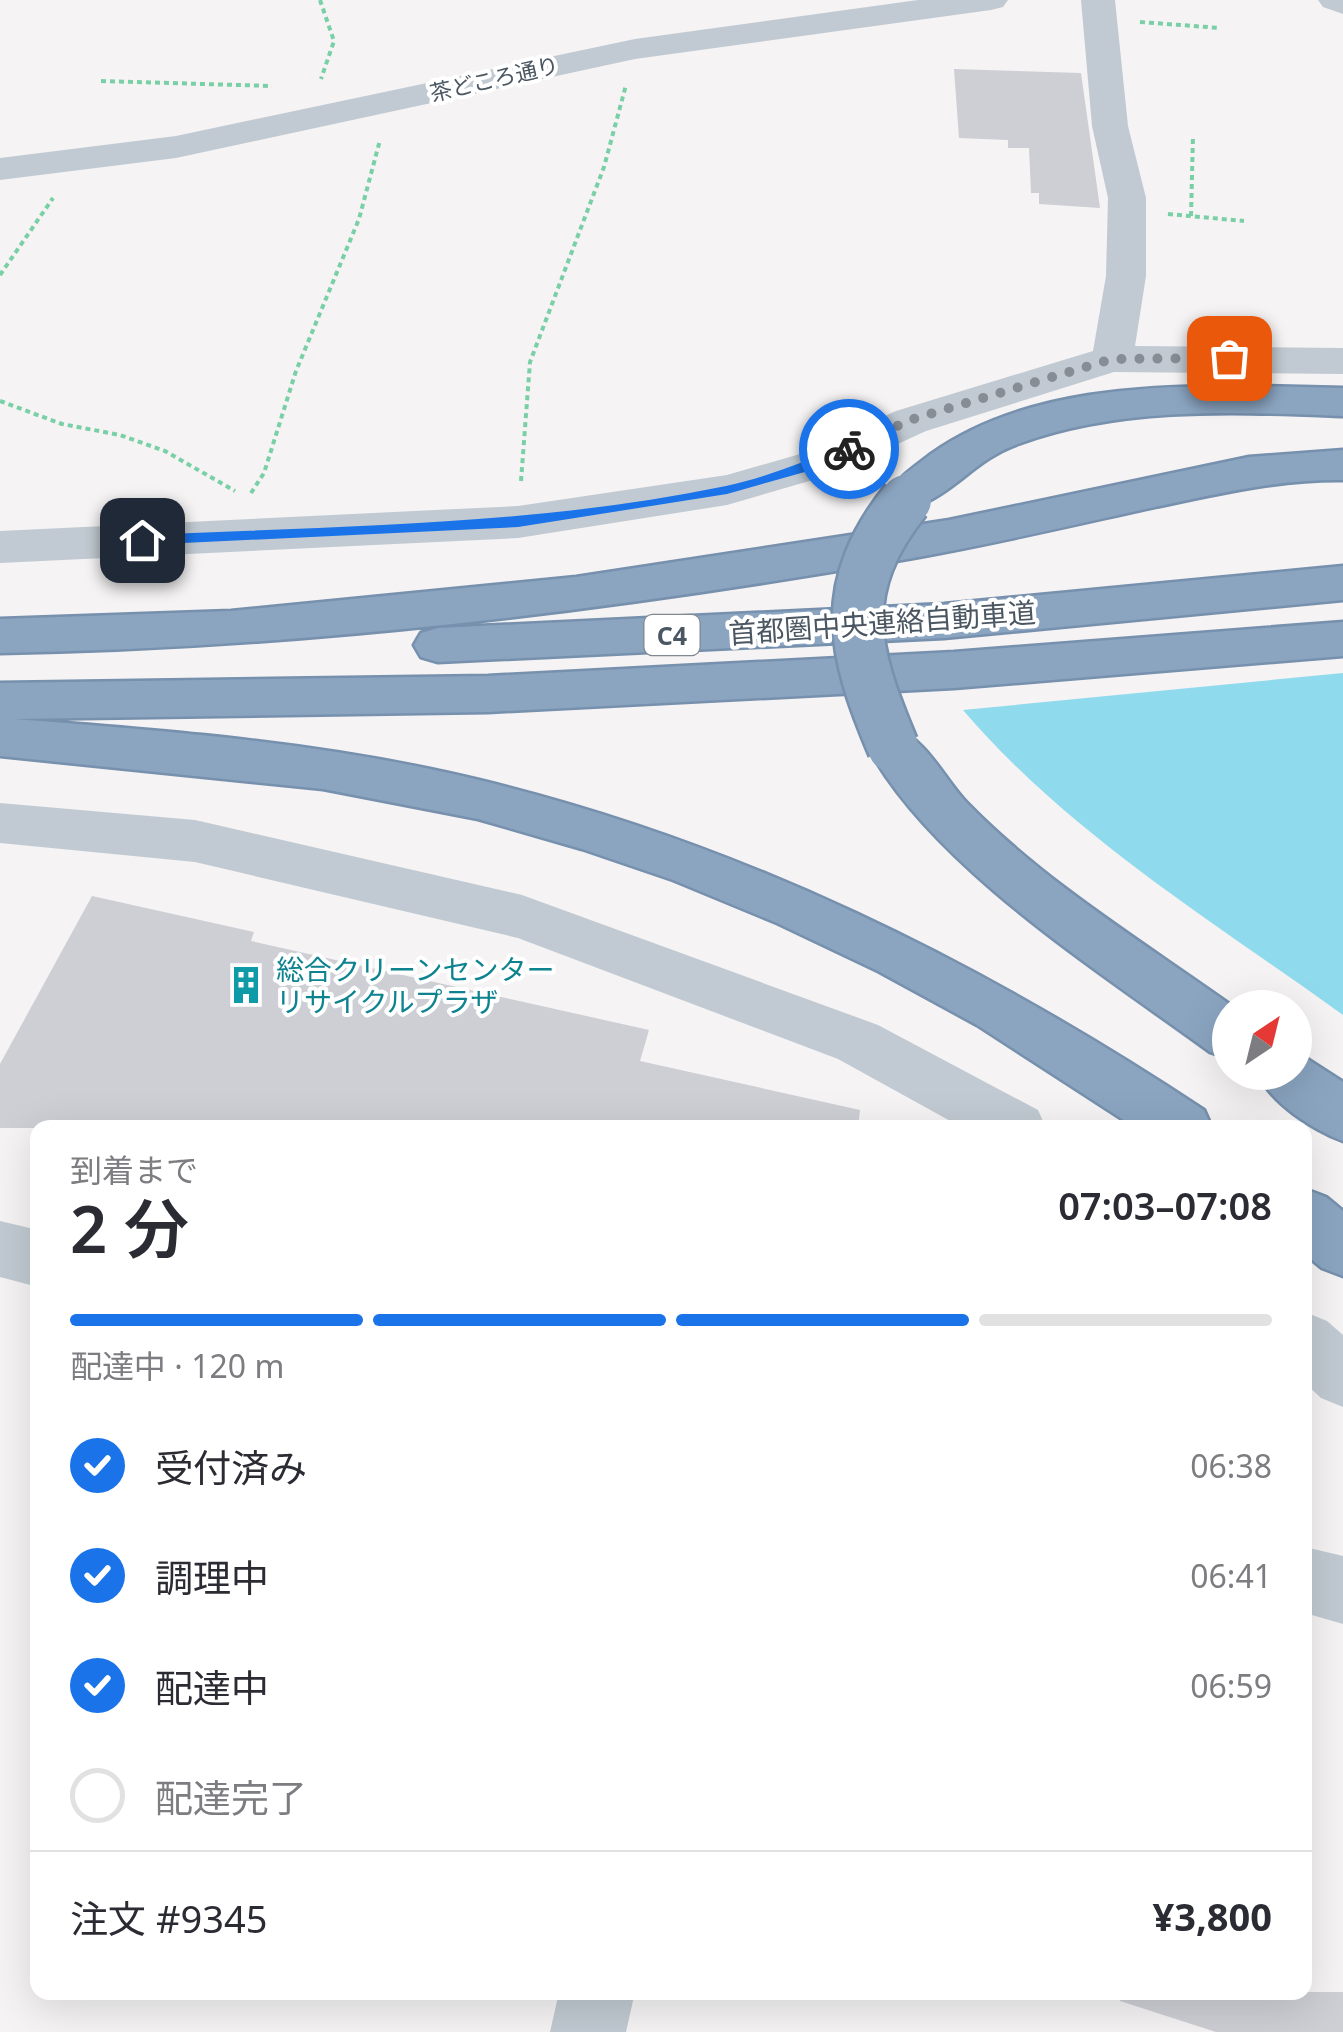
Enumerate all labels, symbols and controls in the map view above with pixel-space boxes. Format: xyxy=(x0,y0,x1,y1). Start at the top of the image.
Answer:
street label: 茶どころ通り xyxy=(427,49,561,107)
pin xyxy=(1187,316,1272,401)
icon: bag xyxy=(1202,331,1257,386)
courier xyxy=(799,399,899,499)
icon: bike xyxy=(822,422,877,477)
pin xyxy=(100,498,185,583)
icon: home xyxy=(115,513,170,568)
street label: 首都圏中央連絡自動車道 xyxy=(727,592,1037,652)
road number: C4 xyxy=(644,615,700,655)
place label: 総合クリーンセンター リサイクルプラザ xyxy=(276,950,555,1020)
building icon: 総合クリーンセンター リサイクルプラザ xyxy=(225,964,267,1006)
north arrow xyxy=(1212,990,1312,1090)
map controls xyxy=(1212,990,1312,1090)
text: 到着まで xyxy=(70,1148,198,1191)
text: 07:03–07:08 xyxy=(1058,1179,1272,1231)
text: 2 分 xyxy=(70,1184,189,1272)
text: 配達中 · 120 m xyxy=(70,1344,284,1387)
icon: check xyxy=(70,1438,125,1493)
text: 受付済み xyxy=(155,1441,307,1493)
text: 06:38 xyxy=(1190,1444,1272,1487)
icon: check xyxy=(70,1548,125,1603)
text: 調理中 xyxy=(155,1551,269,1603)
text: 06:41 xyxy=(1190,1554,1272,1597)
icon: check xyxy=(70,1658,125,1713)
text: 配達中 xyxy=(155,1661,269,1713)
text: 06:59 xyxy=(1190,1664,1272,1707)
text: 配達完了 xyxy=(155,1771,307,1823)
text: ¥3,800 xyxy=(1152,1890,1272,1942)
text: 注文 #9345 xyxy=(70,1892,267,1944)

